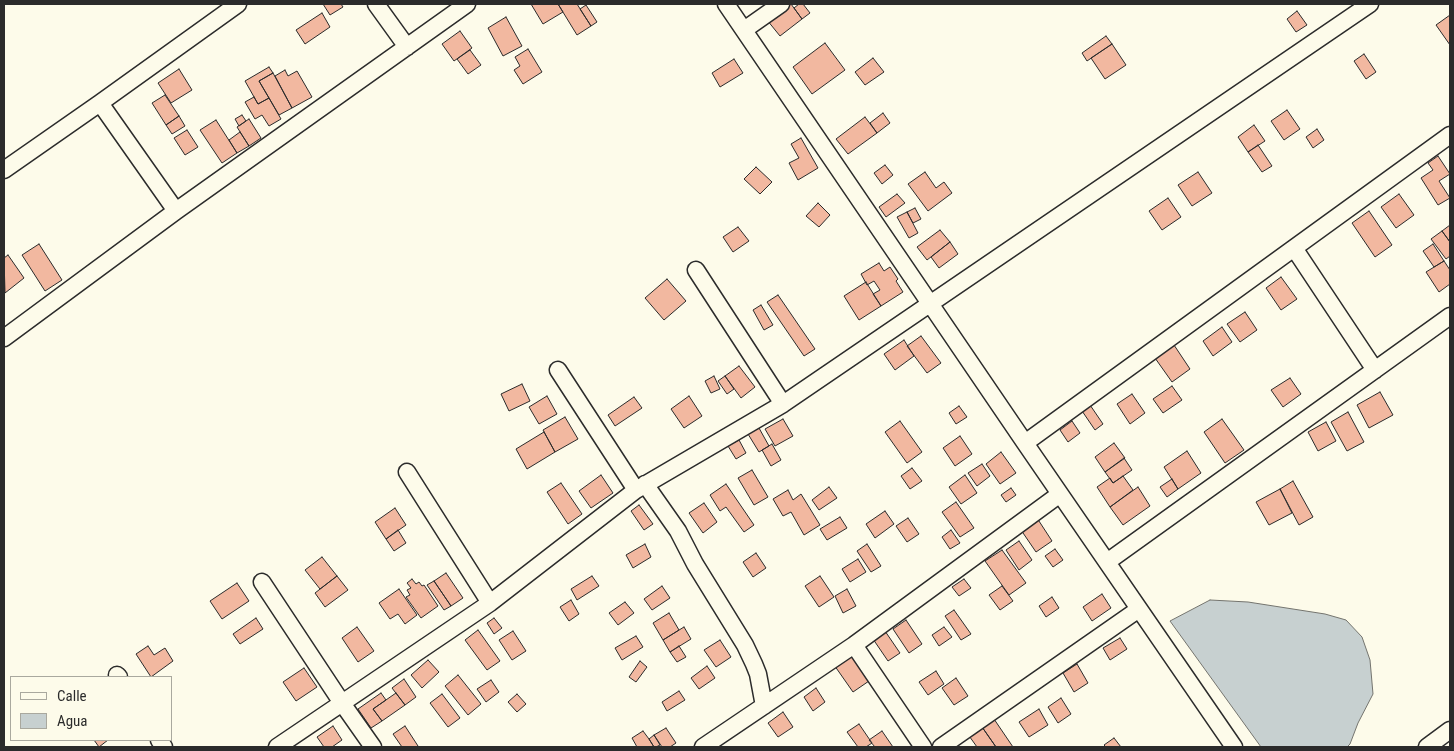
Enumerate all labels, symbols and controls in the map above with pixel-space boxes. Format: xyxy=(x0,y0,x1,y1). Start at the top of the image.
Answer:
legend xyxy=(10,676,172,741)
text: Calle xyxy=(57,687,87,705)
text: Agua xyxy=(57,712,87,730)

